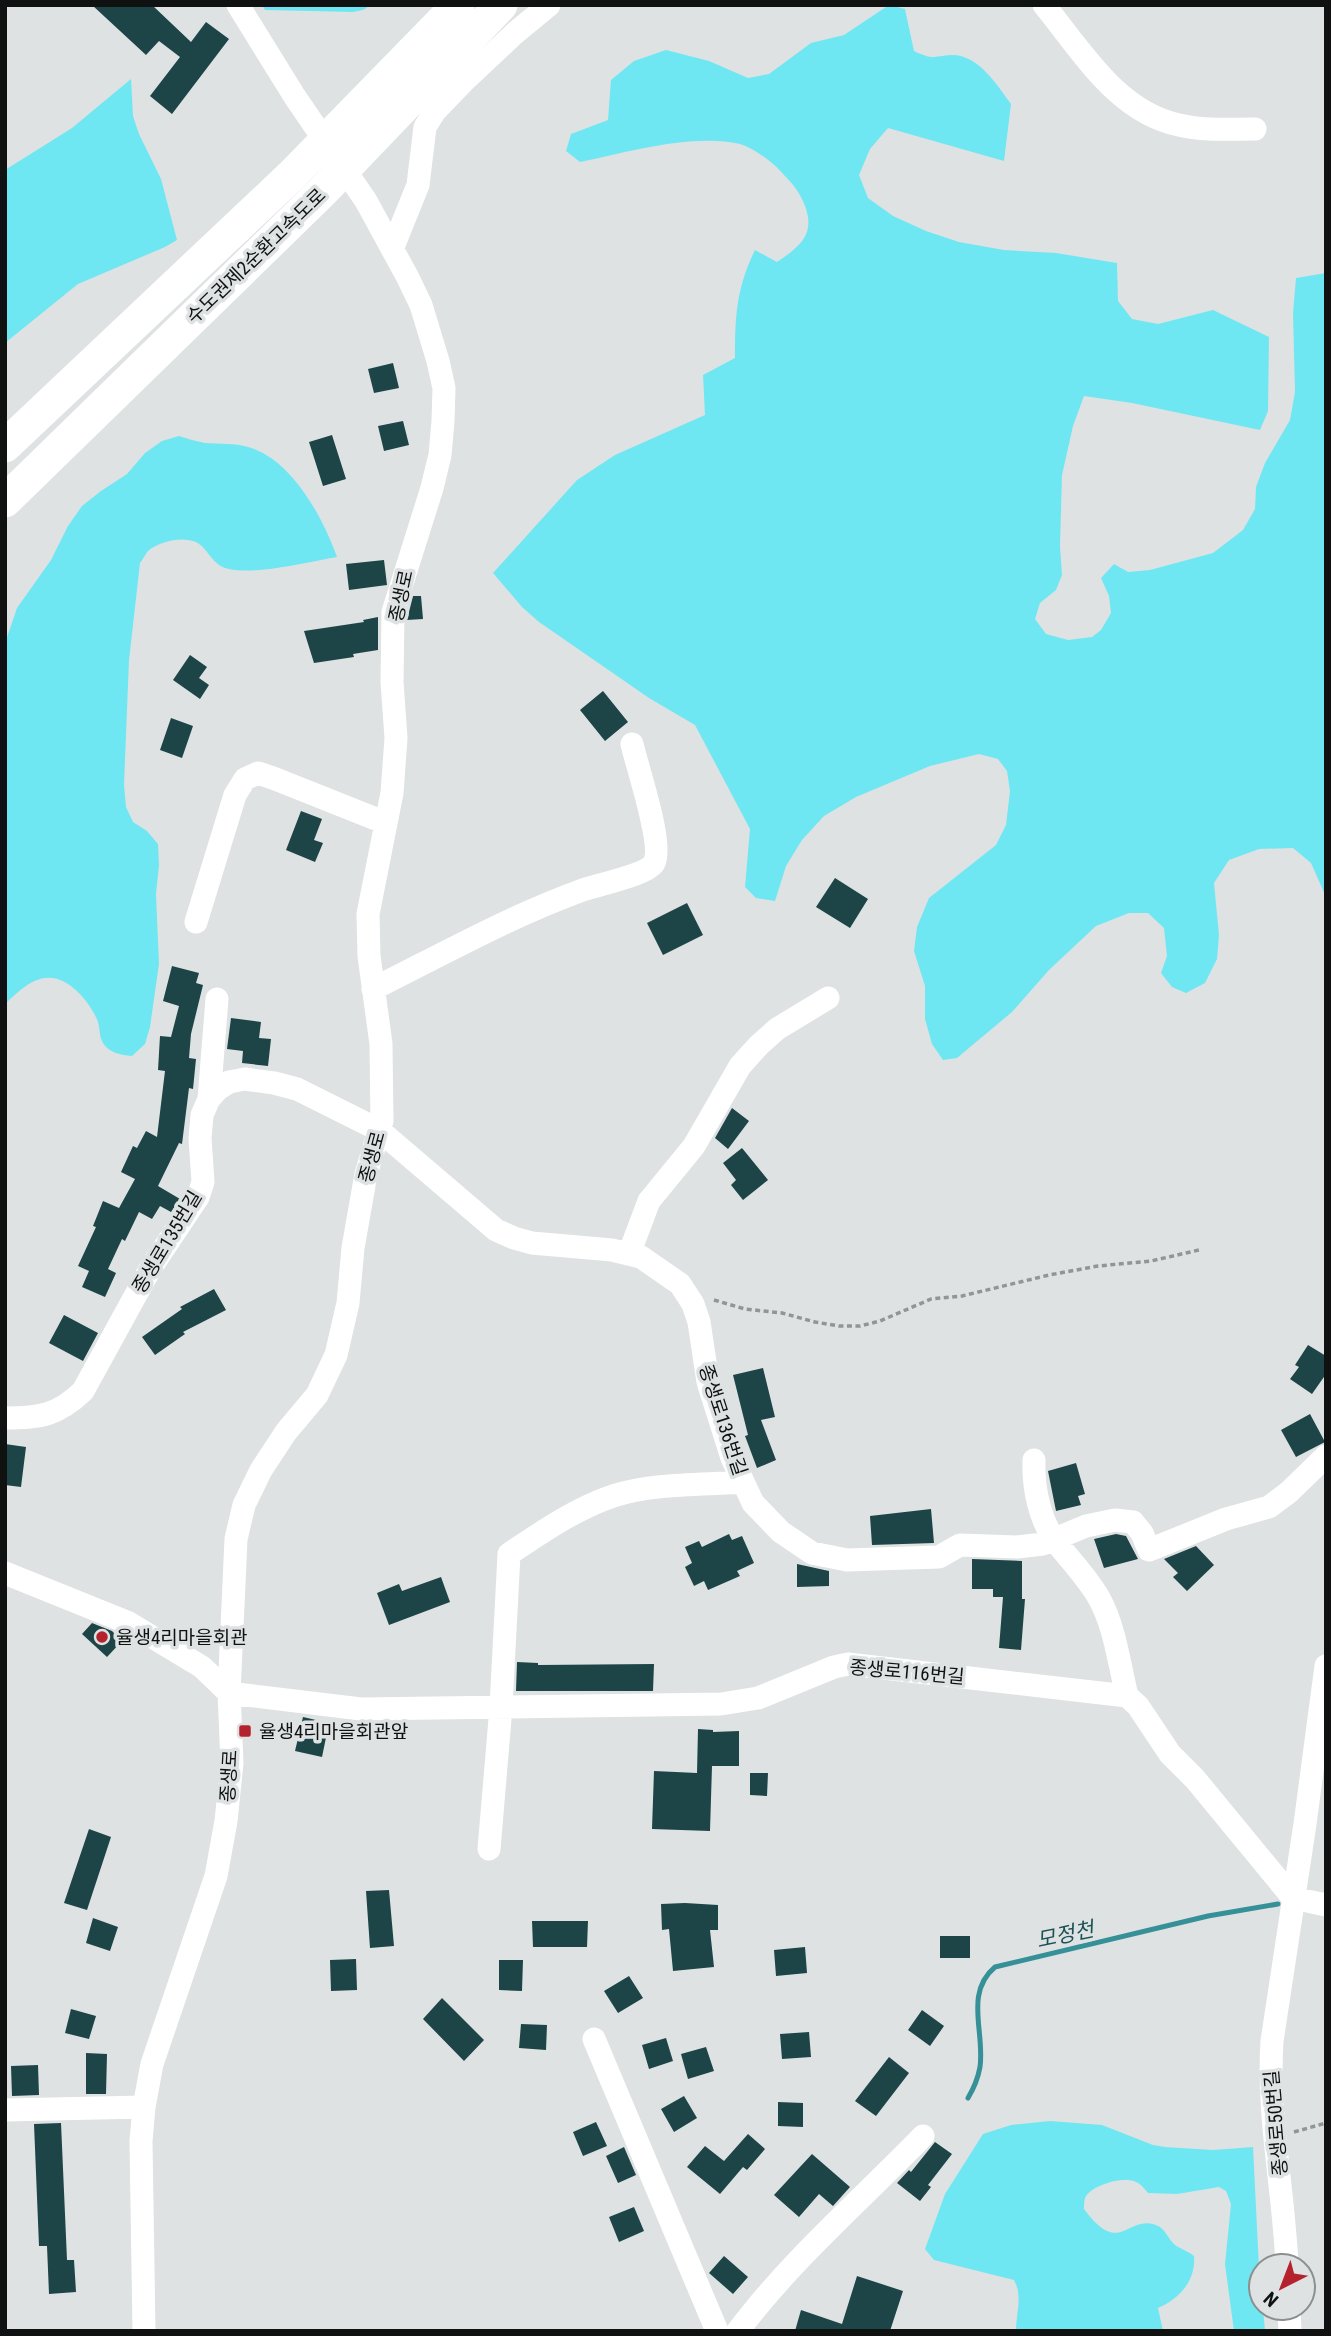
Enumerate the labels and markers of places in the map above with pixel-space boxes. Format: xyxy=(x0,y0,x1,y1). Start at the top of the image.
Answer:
place label: 율생4리마을회관 xyxy=(116,1626,248,1649)
marker: 율생4리마을회관 xyxy=(94,1629,110,1645)
place label: 율생4리마을회관앞 xyxy=(259,1720,409,1743)
marker: 율생4리마을회관앞 xyxy=(237,1723,253,1739)

